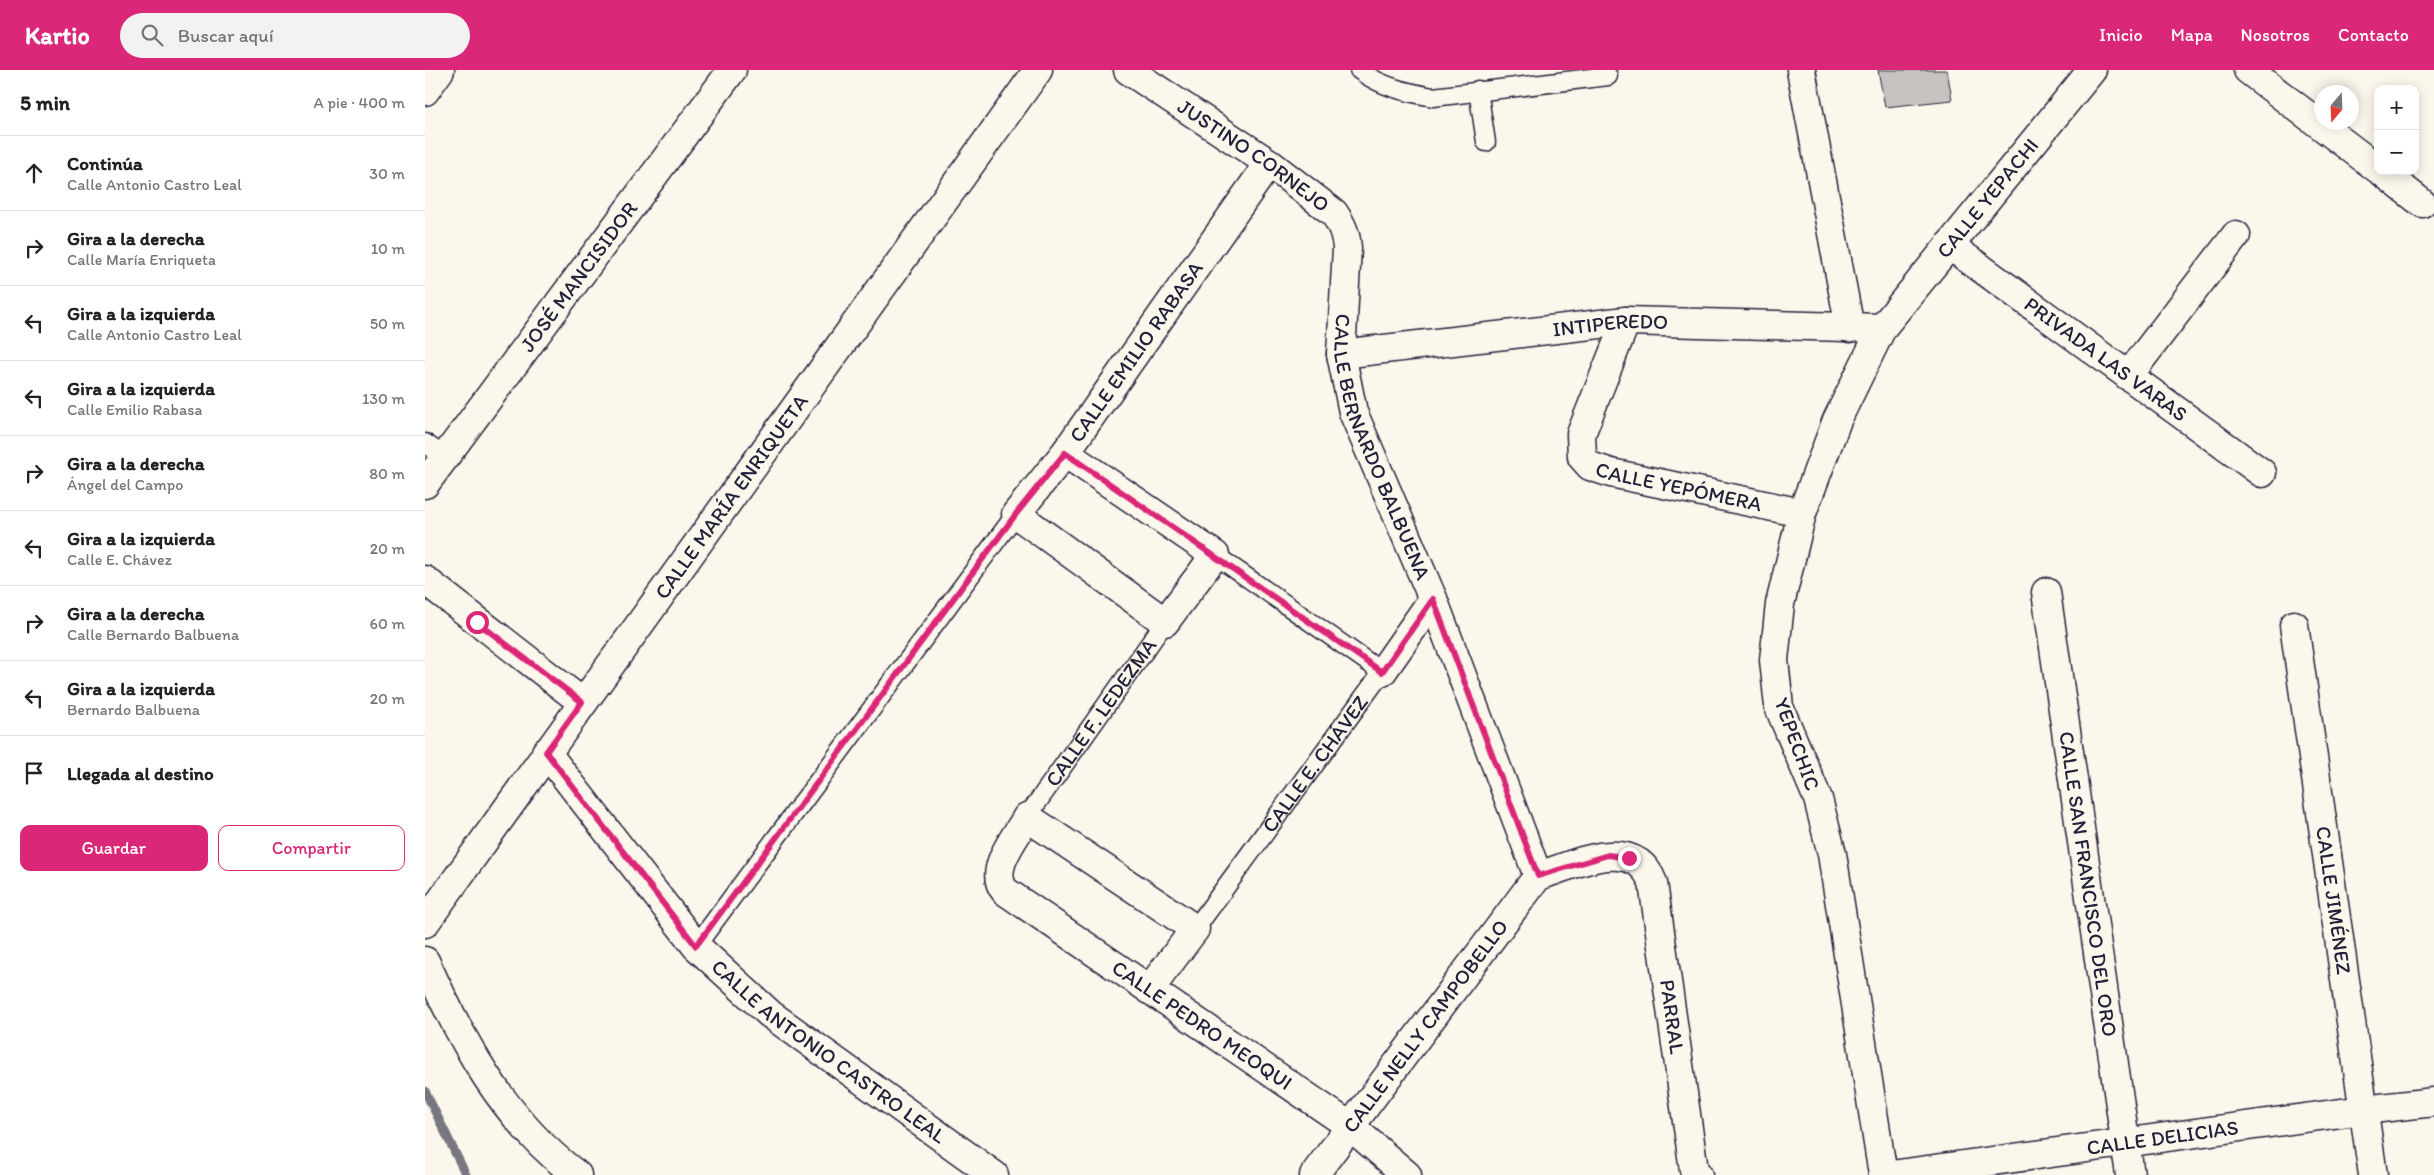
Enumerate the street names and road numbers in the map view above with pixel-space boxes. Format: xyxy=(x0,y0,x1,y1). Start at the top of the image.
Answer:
street label: JUSTINO CORNEJO xyxy=(1173,93,1335,217)
street label: CALLE YEPACHI xyxy=(1931,133,2043,263)
street label: JOSÉ MANCISIDOR xyxy=(514,196,642,357)
street label: CALLE EMILIO RABASA xyxy=(1064,256,1208,447)
street label: PRIVADA LAS VARAS xyxy=(2020,291,2192,426)
street label: INTIPEREDO xyxy=(1551,308,1668,341)
street label: CALLE BERNARDO BALBUENA xyxy=(1329,313,1436,584)
street label: CALLE MARÍA ENRIQUETA xyxy=(649,389,813,604)
street label: CALLE YEPÓMERA xyxy=(1592,456,1765,516)
street label: CALLE F. LEDEZMA xyxy=(1040,633,1162,791)
street label: CALLE E. CHÁVEZ xyxy=(1256,690,1373,837)
street label: YEPECHIC xyxy=(1769,694,1826,794)
street label: CALLE SAN FRANCISCO DEL ORO xyxy=(2054,730,2123,1038)
street label: CALLE JIMÉNEZ xyxy=(2311,825,2357,976)
street label: CALLE NELLY CAMPOBELLO xyxy=(1337,914,1513,1137)
street label: CALLE ANTONIO CASTRO LEAL xyxy=(707,954,951,1149)
street label: CALLE PEDRO MEOQUI xyxy=(1107,955,1297,1095)
street label: PARRAL xyxy=(1655,978,1690,1056)
street label: CALLE DELICIAS xyxy=(2085,1114,2240,1160)

